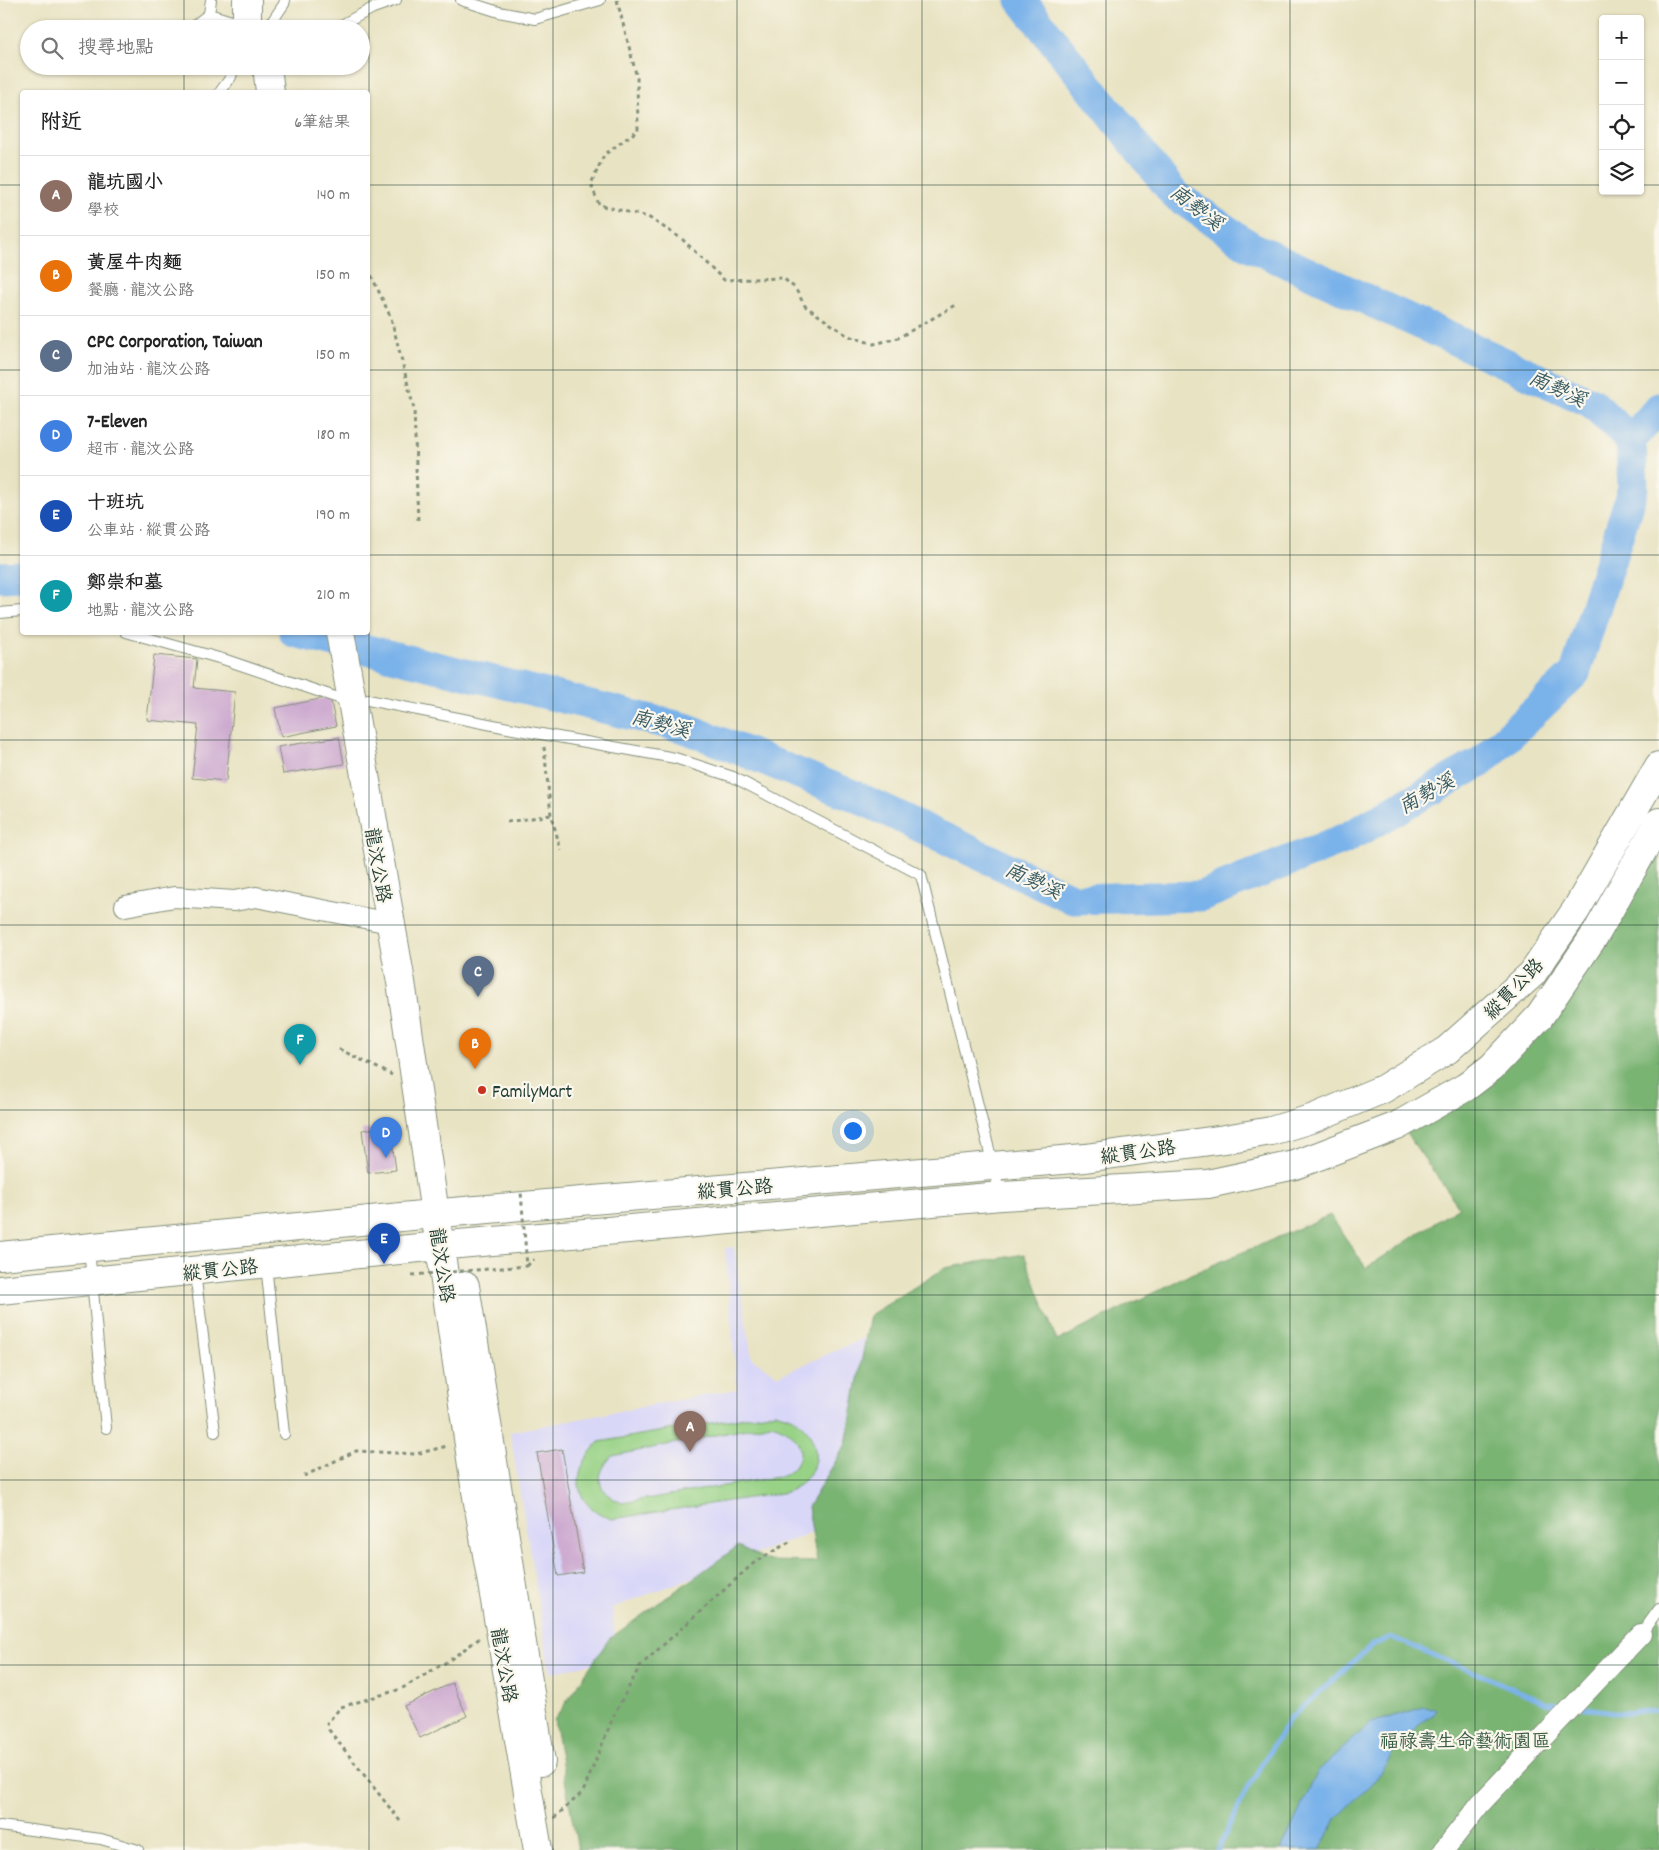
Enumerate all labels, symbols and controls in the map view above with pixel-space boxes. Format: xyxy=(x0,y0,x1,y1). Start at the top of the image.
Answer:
map controls xyxy=(1599,15,1644,195)
button: + xyxy=(1599,15,1644,60)
search box xyxy=(20,20,370,75)
icon: search xyxy=(38,34,66,62)
text: 搜尋地點 xyxy=(78,36,154,63)
button: − xyxy=(1599,60,1644,105)
button: locate xyxy=(1599,105,1644,150)
text: 附近 xyxy=(40,109,82,139)
text: 6筆結果 xyxy=(294,112,350,135)
button: layers xyxy=(1599,150,1644,195)
text: 龍坑國小 xyxy=(87,171,163,198)
water label: 南勢溪 xyxy=(1163,180,1228,239)
text: A xyxy=(52,184,60,207)
text: 140 m xyxy=(316,184,350,207)
text: 學校 xyxy=(87,200,119,223)
text: 黃屋牛肉麵 xyxy=(87,251,182,278)
text: B xyxy=(52,264,60,287)
text: 150 m xyxy=(316,264,350,287)
text: 餐廳 · 龍汶公路 xyxy=(87,280,194,303)
text: CPC Corporation, Taiwan xyxy=(87,330,262,357)
text: C xyxy=(52,344,60,367)
text: 150 m xyxy=(316,344,350,367)
text: 加油站 · 龍汶公路 xyxy=(87,359,210,382)
water label: 南勢溪 xyxy=(1524,365,1591,417)
text: 7-Eleven xyxy=(87,410,147,437)
text: D xyxy=(52,424,60,447)
text: 180 m xyxy=(317,424,350,447)
text: 超市 · 龍汶公路 xyxy=(87,439,194,462)
text: 十班坑 xyxy=(87,491,144,518)
text: E xyxy=(52,504,60,527)
text: 190 m xyxy=(316,504,350,527)
text: 公車站 · 縱貫公路 xyxy=(87,520,210,543)
text: 鄭崇和墓 xyxy=(87,571,163,598)
text: F xyxy=(52,584,60,607)
text: 210 m xyxy=(316,584,350,607)
text: 地點 · 龍汶公路 xyxy=(87,600,194,623)
water label: 南勢溪 xyxy=(628,705,694,747)
water label: 南勢溪 xyxy=(1394,768,1461,822)
street label: 龍汶公路 xyxy=(356,826,395,905)
water label: 南勢溪 xyxy=(1000,857,1067,909)
street label: 縱貫公路 xyxy=(1479,954,1552,1027)
pin: C xyxy=(462,956,494,997)
pin: F xyxy=(284,1024,316,1065)
pin: B xyxy=(459,1028,491,1069)
place label: FamilyMart xyxy=(492,1080,572,1107)
marker: FamilyMart xyxy=(476,1084,488,1096)
pin: D xyxy=(370,1117,402,1158)
your location xyxy=(840,1118,866,1144)
street label: 縱貫公路 xyxy=(1099,1136,1178,1173)
street label: 縱貫公路 xyxy=(696,1175,774,1208)
pin: E xyxy=(368,1223,400,1264)
street label: 龍汶公路 xyxy=(420,1226,459,1305)
street label: 縱貫公路 xyxy=(181,1255,260,1290)
pin: A xyxy=(674,1411,706,1452)
street label: 龍汶公路 xyxy=(482,1626,521,1705)
park label: 福祿壽生命藝術園區 xyxy=(1379,1730,1551,1757)

